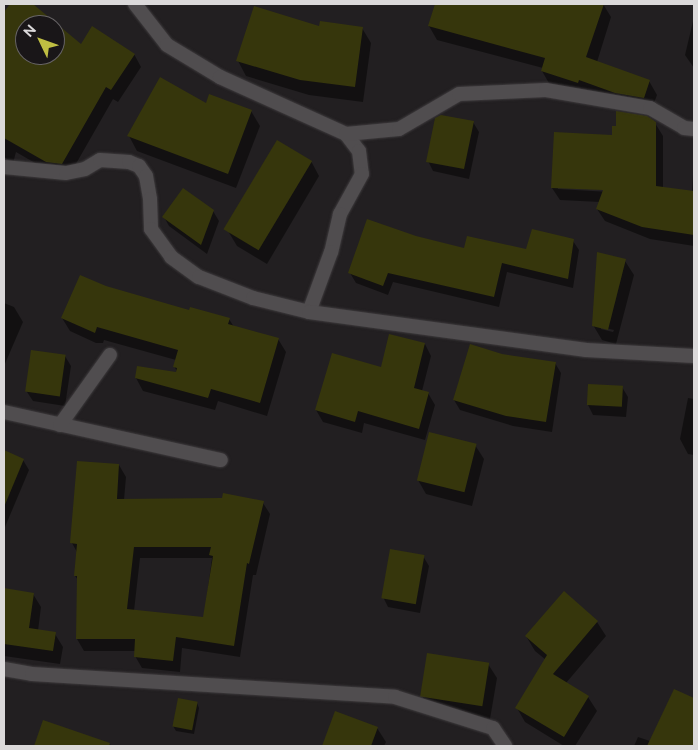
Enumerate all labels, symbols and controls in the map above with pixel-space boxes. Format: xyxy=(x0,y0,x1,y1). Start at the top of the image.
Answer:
north arrow xyxy=(15,15,65,65)
text: N xyxy=(20,21,39,40)

